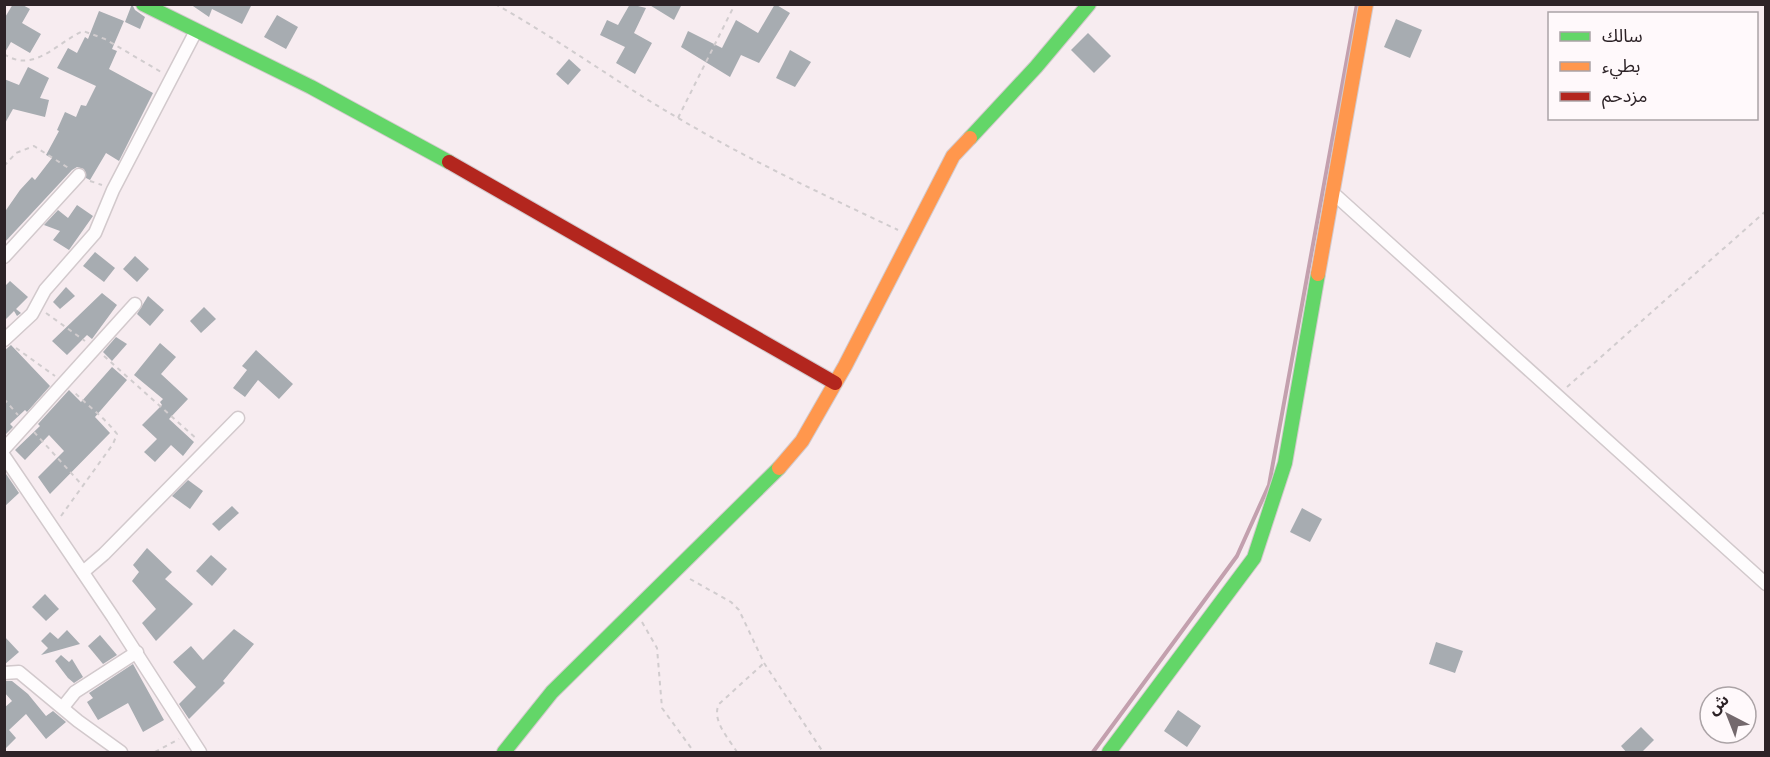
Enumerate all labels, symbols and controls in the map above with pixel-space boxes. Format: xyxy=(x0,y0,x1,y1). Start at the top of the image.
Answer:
legend xyxy=(1548,12,1758,120)
text: سالك xyxy=(1602,25,1643,46)
text: بطيء xyxy=(1602,55,1640,79)
text: مزدحم xyxy=(1602,85,1647,109)
north arrow xyxy=(1698,685,1758,745)
text: ش xyxy=(1704,690,1733,719)

